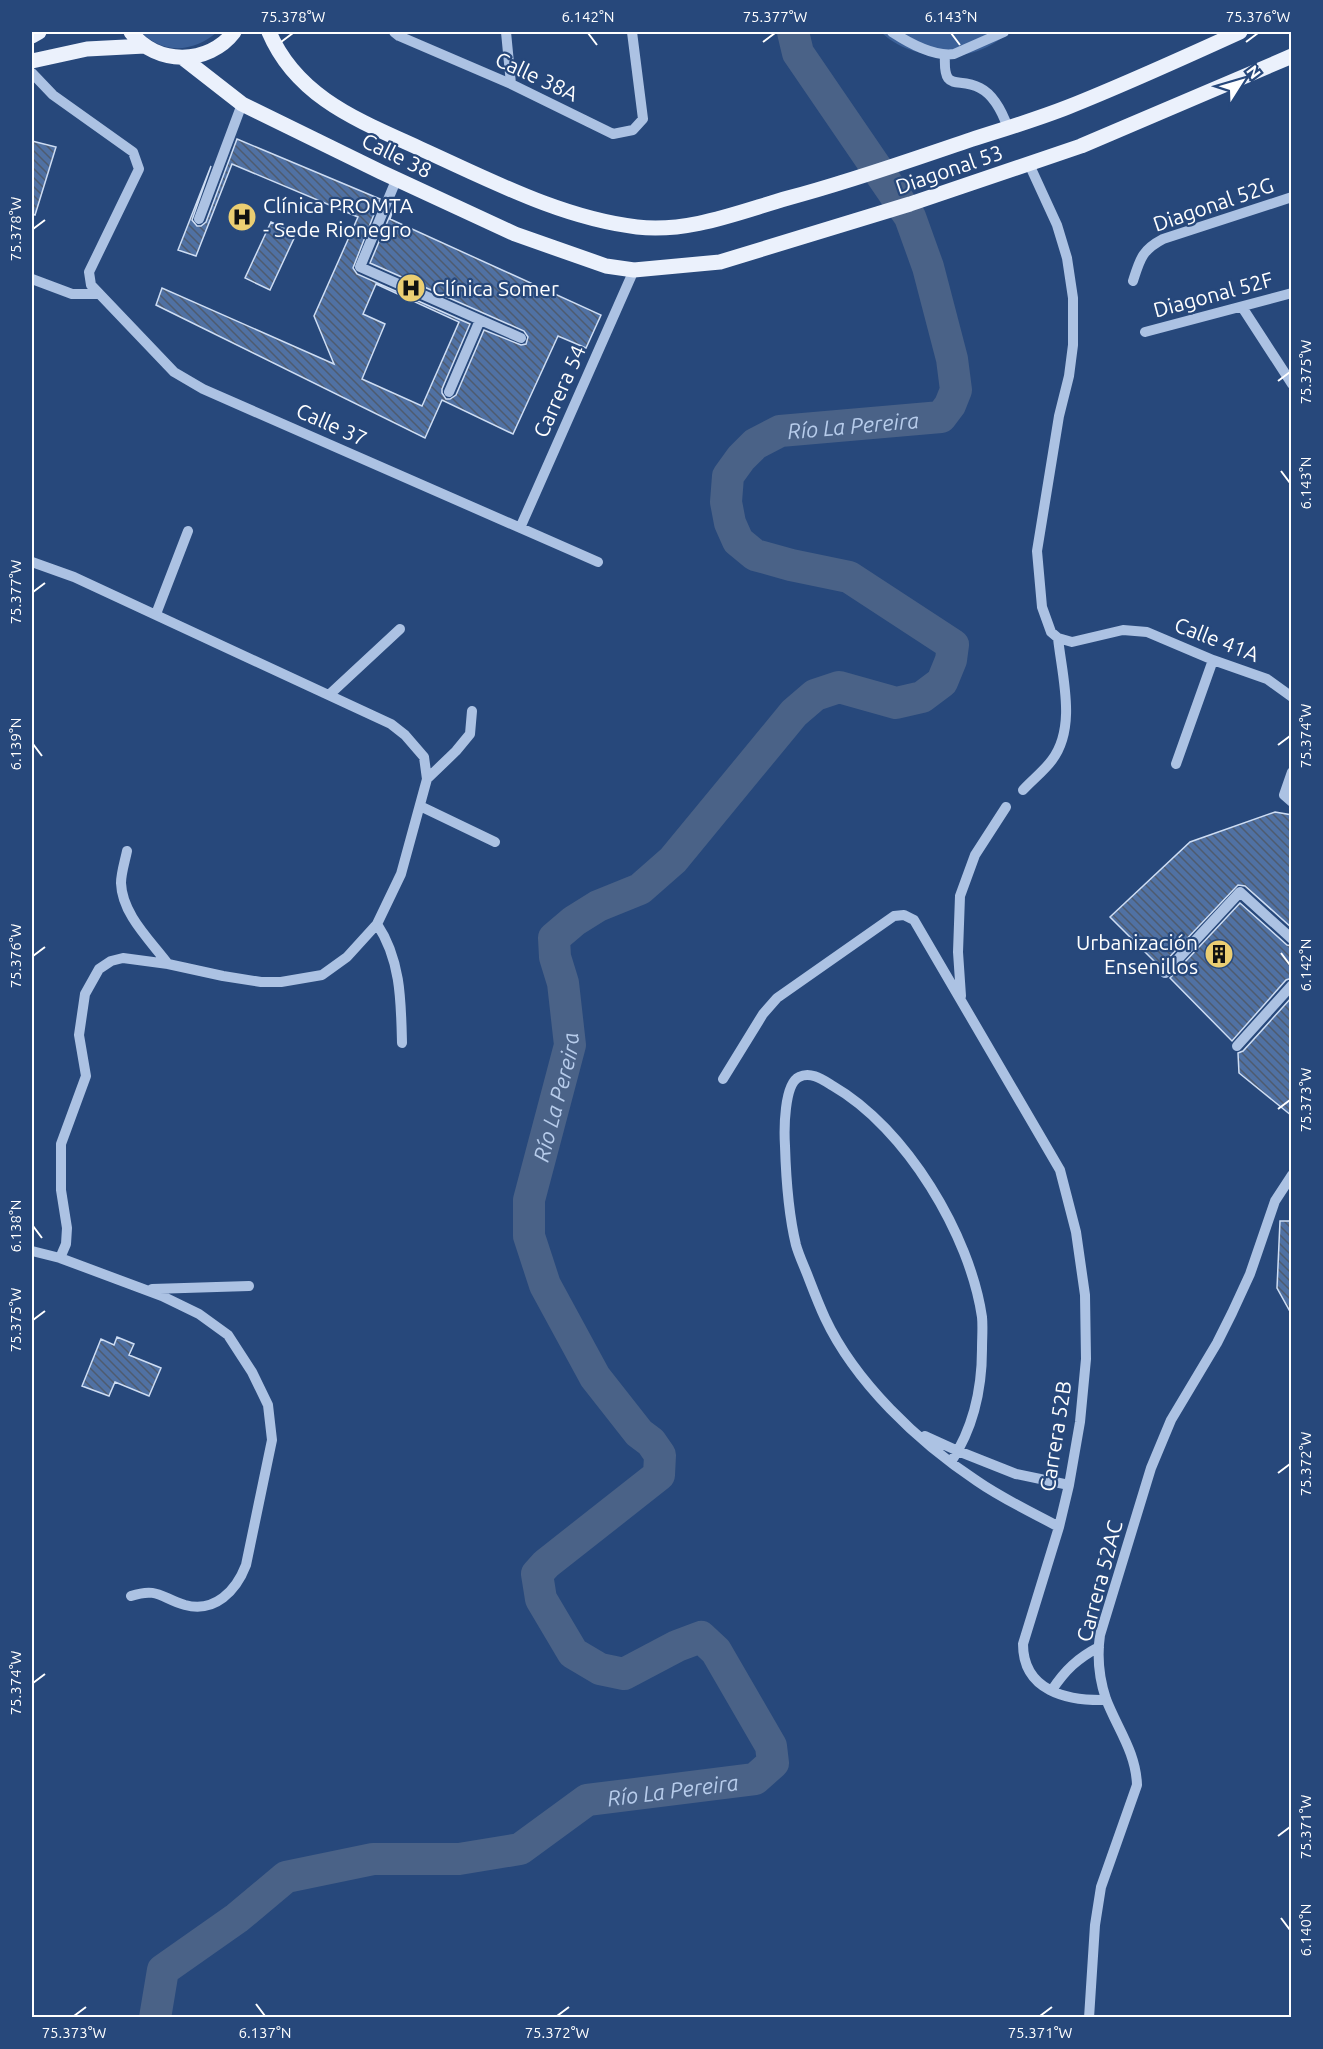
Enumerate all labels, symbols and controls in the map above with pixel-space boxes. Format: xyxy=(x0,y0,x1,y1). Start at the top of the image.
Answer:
text: 75.378°W xyxy=(261,8,325,25)
text: 6.142°N xyxy=(561,8,615,25)
text: 75.377°W xyxy=(743,8,807,25)
text: 6.143°N xyxy=(924,8,978,25)
text: 75.376°W xyxy=(1226,8,1290,25)
street label: Calle 38A xyxy=(492,46,582,106)
north arrow xyxy=(1212,51,1272,111)
text: N xyxy=(1243,62,1265,82)
street label: Calle 38 xyxy=(358,128,436,182)
street label: Diagonal 53 xyxy=(892,139,1006,199)
street label: Diagonal 52G xyxy=(1150,172,1276,236)
place label: Clínica PROMTA - Sede Rionegro xyxy=(263,193,414,241)
text: 75.378°W xyxy=(7,197,24,261)
hospital icon: Clínica PROMTA - Sede Rionegro xyxy=(226,201,258,233)
street label: Diagonal 52F xyxy=(1151,267,1275,321)
hospital icon: Clínica Somer xyxy=(395,272,427,304)
place label: Clínica Somer xyxy=(432,276,559,300)
text: 75.375°W xyxy=(1297,340,1314,404)
street label: Carrera 54 xyxy=(528,341,590,441)
street label: Calle 37 xyxy=(293,398,371,450)
water label: Río La Pereira xyxy=(786,406,920,443)
text: 6.143°N xyxy=(1297,456,1314,510)
text: 75.377°W xyxy=(7,560,24,624)
street label: Calle 41A xyxy=(1171,612,1263,666)
text: 75.374°W xyxy=(1297,704,1314,768)
text: 6.139°N xyxy=(7,717,24,771)
text: 75.376°W xyxy=(7,924,24,988)
place label: Urbanización Ensenillos xyxy=(1076,930,1198,978)
building icon: Urbanización Ensenillos xyxy=(1203,938,1235,970)
text: 6.142°N xyxy=(1297,938,1314,992)
water label: Río La Pereira xyxy=(527,1032,582,1164)
text: 75.373°W xyxy=(1297,1068,1314,1132)
text: 6.138°N xyxy=(7,1199,24,1253)
text: 75.375°W xyxy=(7,1288,24,1352)
street label: Carrera 52B xyxy=(1034,1379,1076,1493)
text: 75.372°W xyxy=(1297,1432,1314,1496)
street label: Carrera 52AC xyxy=(1071,1518,1127,1644)
text: 75.374°W xyxy=(7,1651,24,1715)
water label: Río La Pereira xyxy=(606,1769,740,1810)
text: 75.371°W xyxy=(1297,1795,1314,1859)
text: 6.140°N xyxy=(1297,1903,1314,1957)
text: 75.373°W xyxy=(42,2024,106,2041)
text: 6.137°N xyxy=(238,2024,292,2041)
text: 75.372°W xyxy=(525,2024,589,2041)
text: 75.371°W xyxy=(1008,2024,1072,2041)

